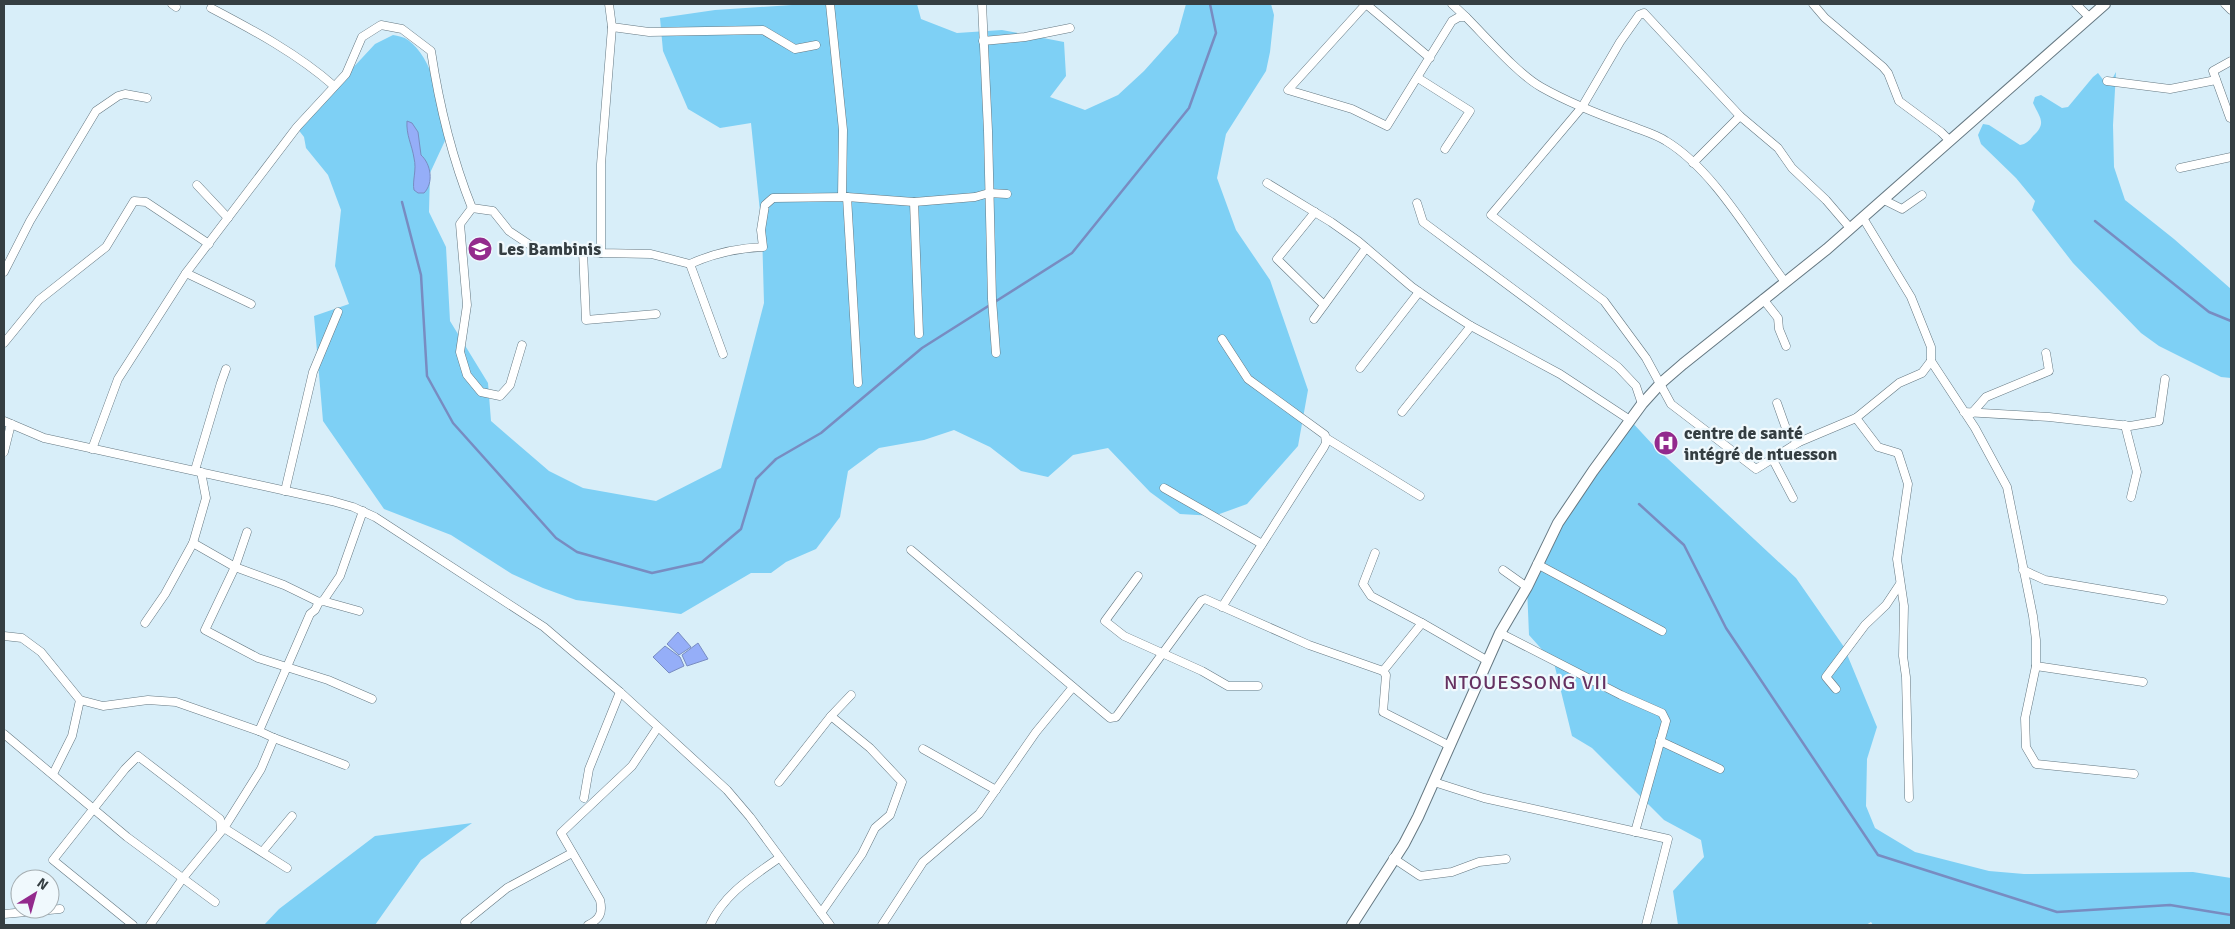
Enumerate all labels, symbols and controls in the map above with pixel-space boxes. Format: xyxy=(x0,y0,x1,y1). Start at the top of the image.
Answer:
school or university icon: Les Bambinis xyxy=(467,236,493,262)
place label: Les Bambinis xyxy=(498,238,601,260)
place label: centre de santé intégré de ntuesson xyxy=(1684,422,1837,465)
hospital icon: centre de santé intégré de ntuesson xyxy=(1653,430,1679,456)
district label: NTOUESSONG VII xyxy=(1444,670,1608,695)
north arrow xyxy=(10,869,60,919)
text: N xyxy=(34,874,52,894)

